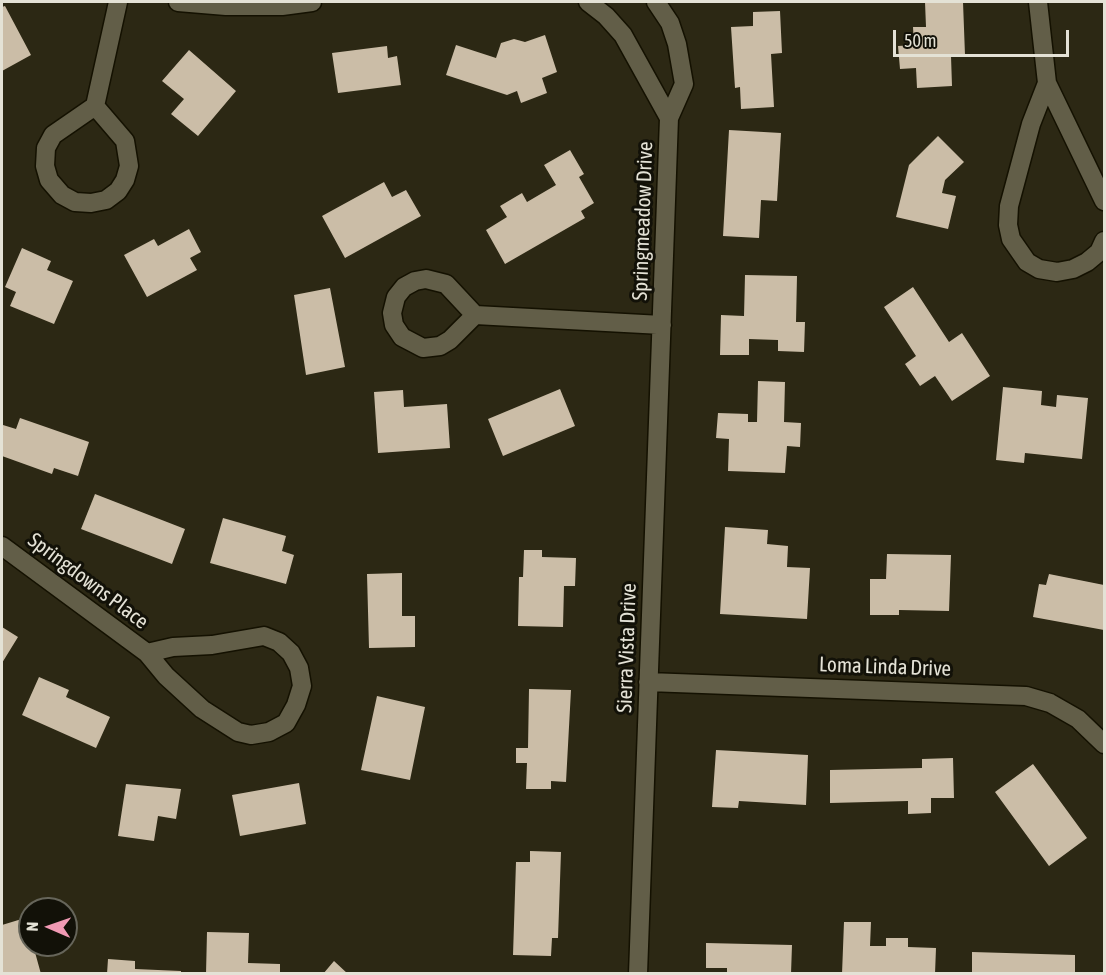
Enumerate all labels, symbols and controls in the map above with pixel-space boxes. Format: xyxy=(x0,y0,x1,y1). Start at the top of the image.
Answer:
scale bar xyxy=(896,18,1072,56)
text: 50 m xyxy=(904,30,936,51)
street label: Springmeadow Drive xyxy=(628,141,658,301)
street label: Springdowns Place xyxy=(23,528,153,634)
street label: Sierra Vista Drive xyxy=(612,583,642,713)
street label: Loma Linda Drive xyxy=(818,652,952,682)
north arrow xyxy=(18,897,78,957)
text: N xyxy=(23,921,41,931)

